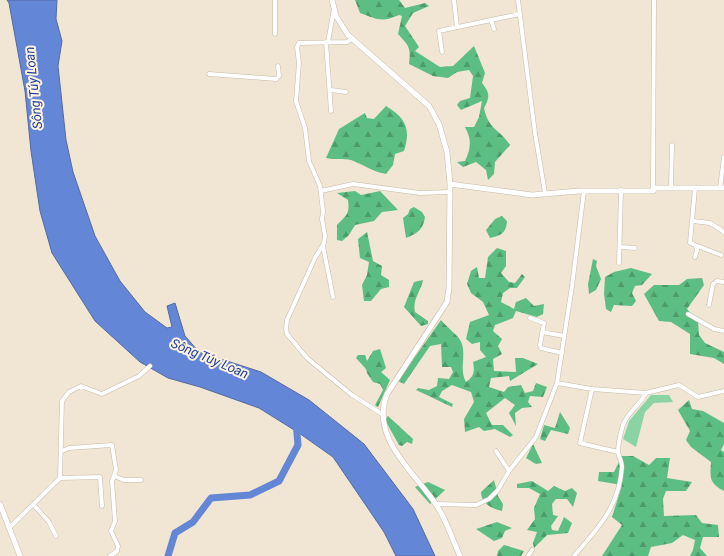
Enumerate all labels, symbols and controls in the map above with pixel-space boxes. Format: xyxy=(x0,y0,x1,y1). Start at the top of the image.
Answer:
water label: Sông Túy Loan xyxy=(22,46,45,130)
water label: Sông Túy Loan xyxy=(169,335,251,381)

